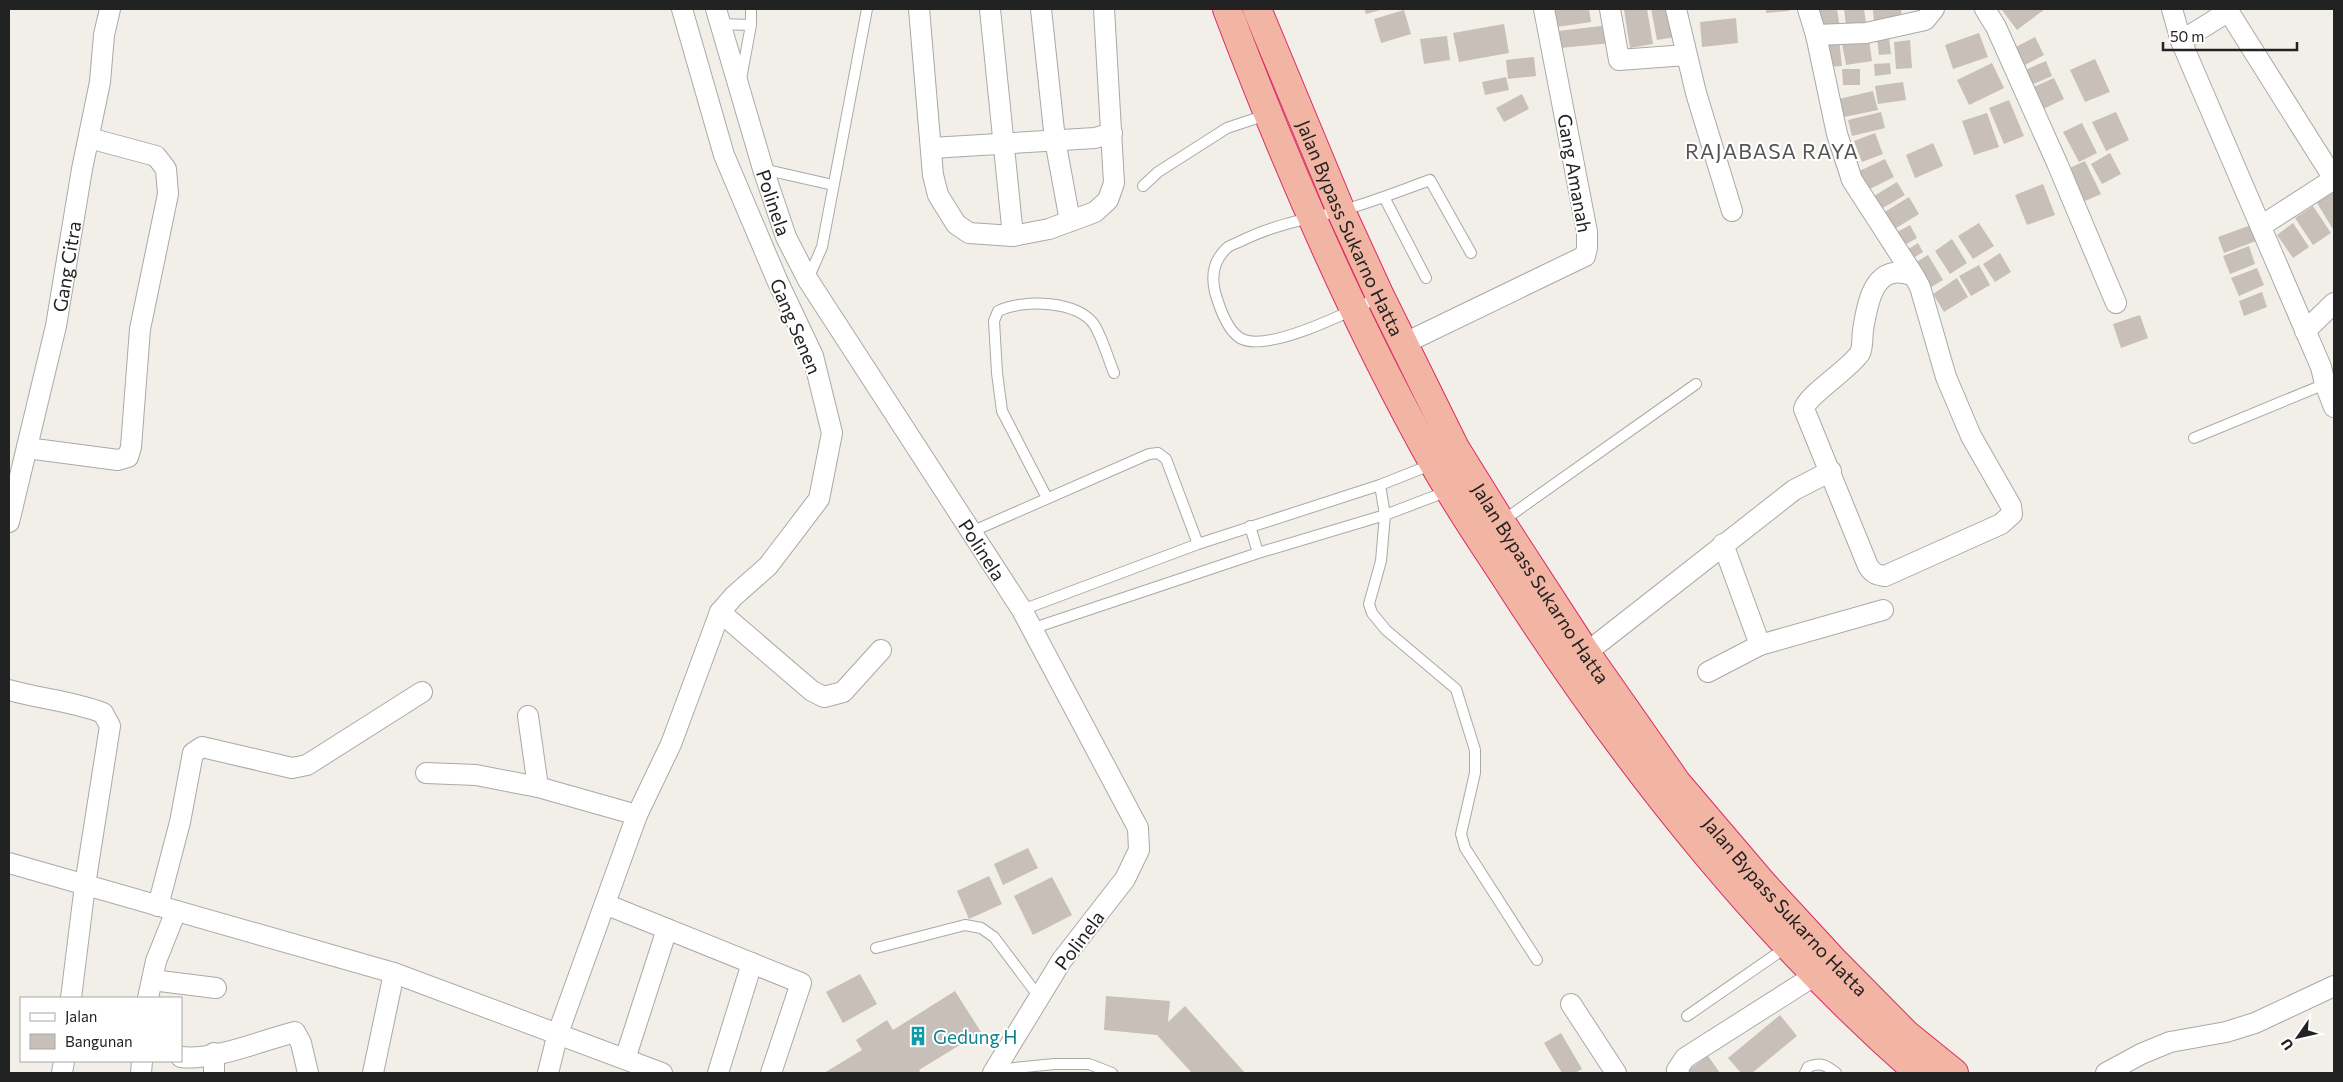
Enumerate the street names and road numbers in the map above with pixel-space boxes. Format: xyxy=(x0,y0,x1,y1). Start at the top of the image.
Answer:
street label: Gang Amanah xyxy=(1553,112,1597,234)
street label: Jalan Bypass Sukarno Hatta xyxy=(1293,116,1409,339)
street label: Polinela xyxy=(752,166,796,238)
street label: Gang Citra xyxy=(47,219,85,314)
street label: Gang Senen xyxy=(766,275,826,377)
street label: Jalan Bypass Sukarno Hatta xyxy=(1468,479,1615,687)
street label: Polinela xyxy=(954,515,1011,584)
street label: Jalan Bypass Sukarno Hatta xyxy=(1699,811,1873,1000)
street label: Polinela xyxy=(1049,906,1109,974)

